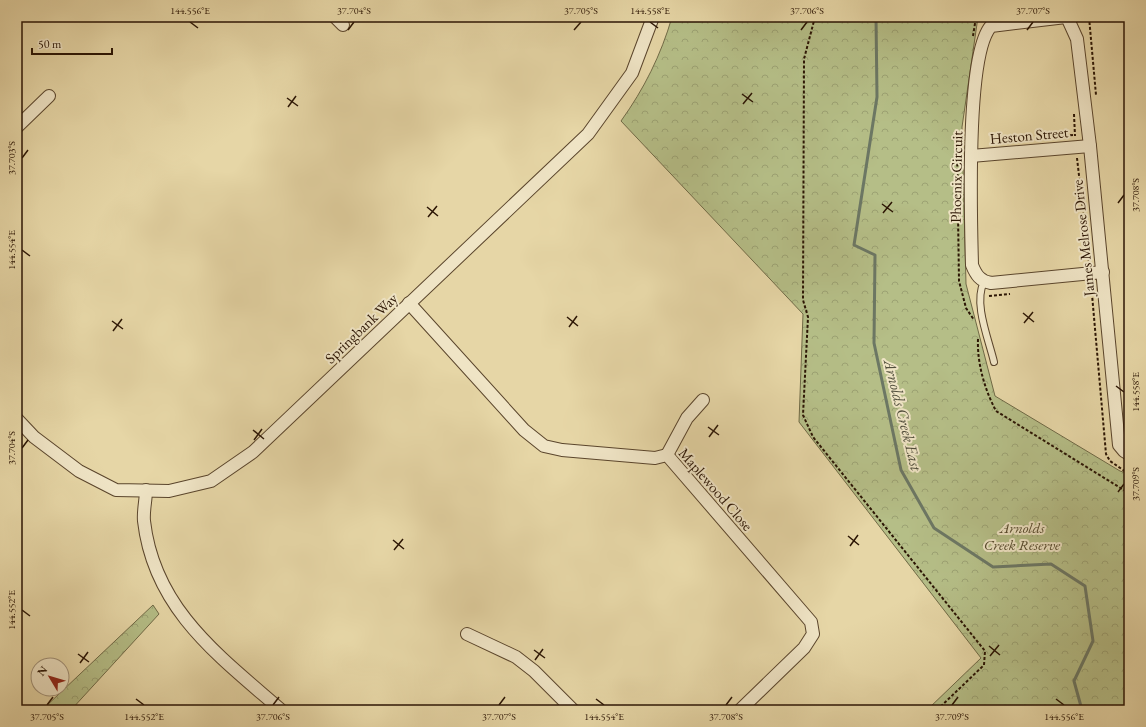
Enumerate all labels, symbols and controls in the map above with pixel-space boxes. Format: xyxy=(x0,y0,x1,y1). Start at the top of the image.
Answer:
text: 144.556°E xyxy=(170,4,210,17)
text: 37.704°S xyxy=(337,4,371,17)
text: 37.705°S xyxy=(564,4,598,17)
text: 144.558°E xyxy=(630,4,670,17)
text: 37.706°S xyxy=(790,4,824,17)
text: 37.707°S xyxy=(1016,4,1050,17)
scale bar xyxy=(32,30,112,56)
text: 50 m xyxy=(38,36,62,52)
street label: Heston Street xyxy=(989,122,1069,148)
street label: Phoenix Circuit xyxy=(946,131,966,223)
text: 37.703°S xyxy=(5,141,18,175)
text: 37.708°S xyxy=(1129,178,1142,212)
street label: James Melrose Drive xyxy=(1067,179,1099,299)
text: 144.554°E xyxy=(5,230,18,270)
street label: Springbank Way xyxy=(321,288,402,367)
water label: Arnolds Creek East xyxy=(879,356,927,474)
text: 144.558°E xyxy=(1129,372,1142,412)
text: 37.704°S xyxy=(5,431,18,465)
street label: Maplewood Close xyxy=(675,444,757,535)
text: 37.709°S xyxy=(1129,467,1142,501)
park label: Arnolds Creek Reserve xyxy=(984,518,1061,554)
text: 144.552°E xyxy=(5,590,18,630)
north arrow xyxy=(30,657,70,697)
text: N xyxy=(34,663,50,679)
text: 37.705°S xyxy=(30,710,64,723)
text: 144.552°E xyxy=(124,710,164,723)
text: 37.706°S xyxy=(256,710,290,723)
text: 37.707°S xyxy=(482,710,516,723)
text: 144.554°E xyxy=(584,710,624,723)
text: 37.708°S xyxy=(709,710,743,723)
text: 37.709°S xyxy=(935,710,969,723)
text: 144.556°E xyxy=(1044,710,1084,723)

